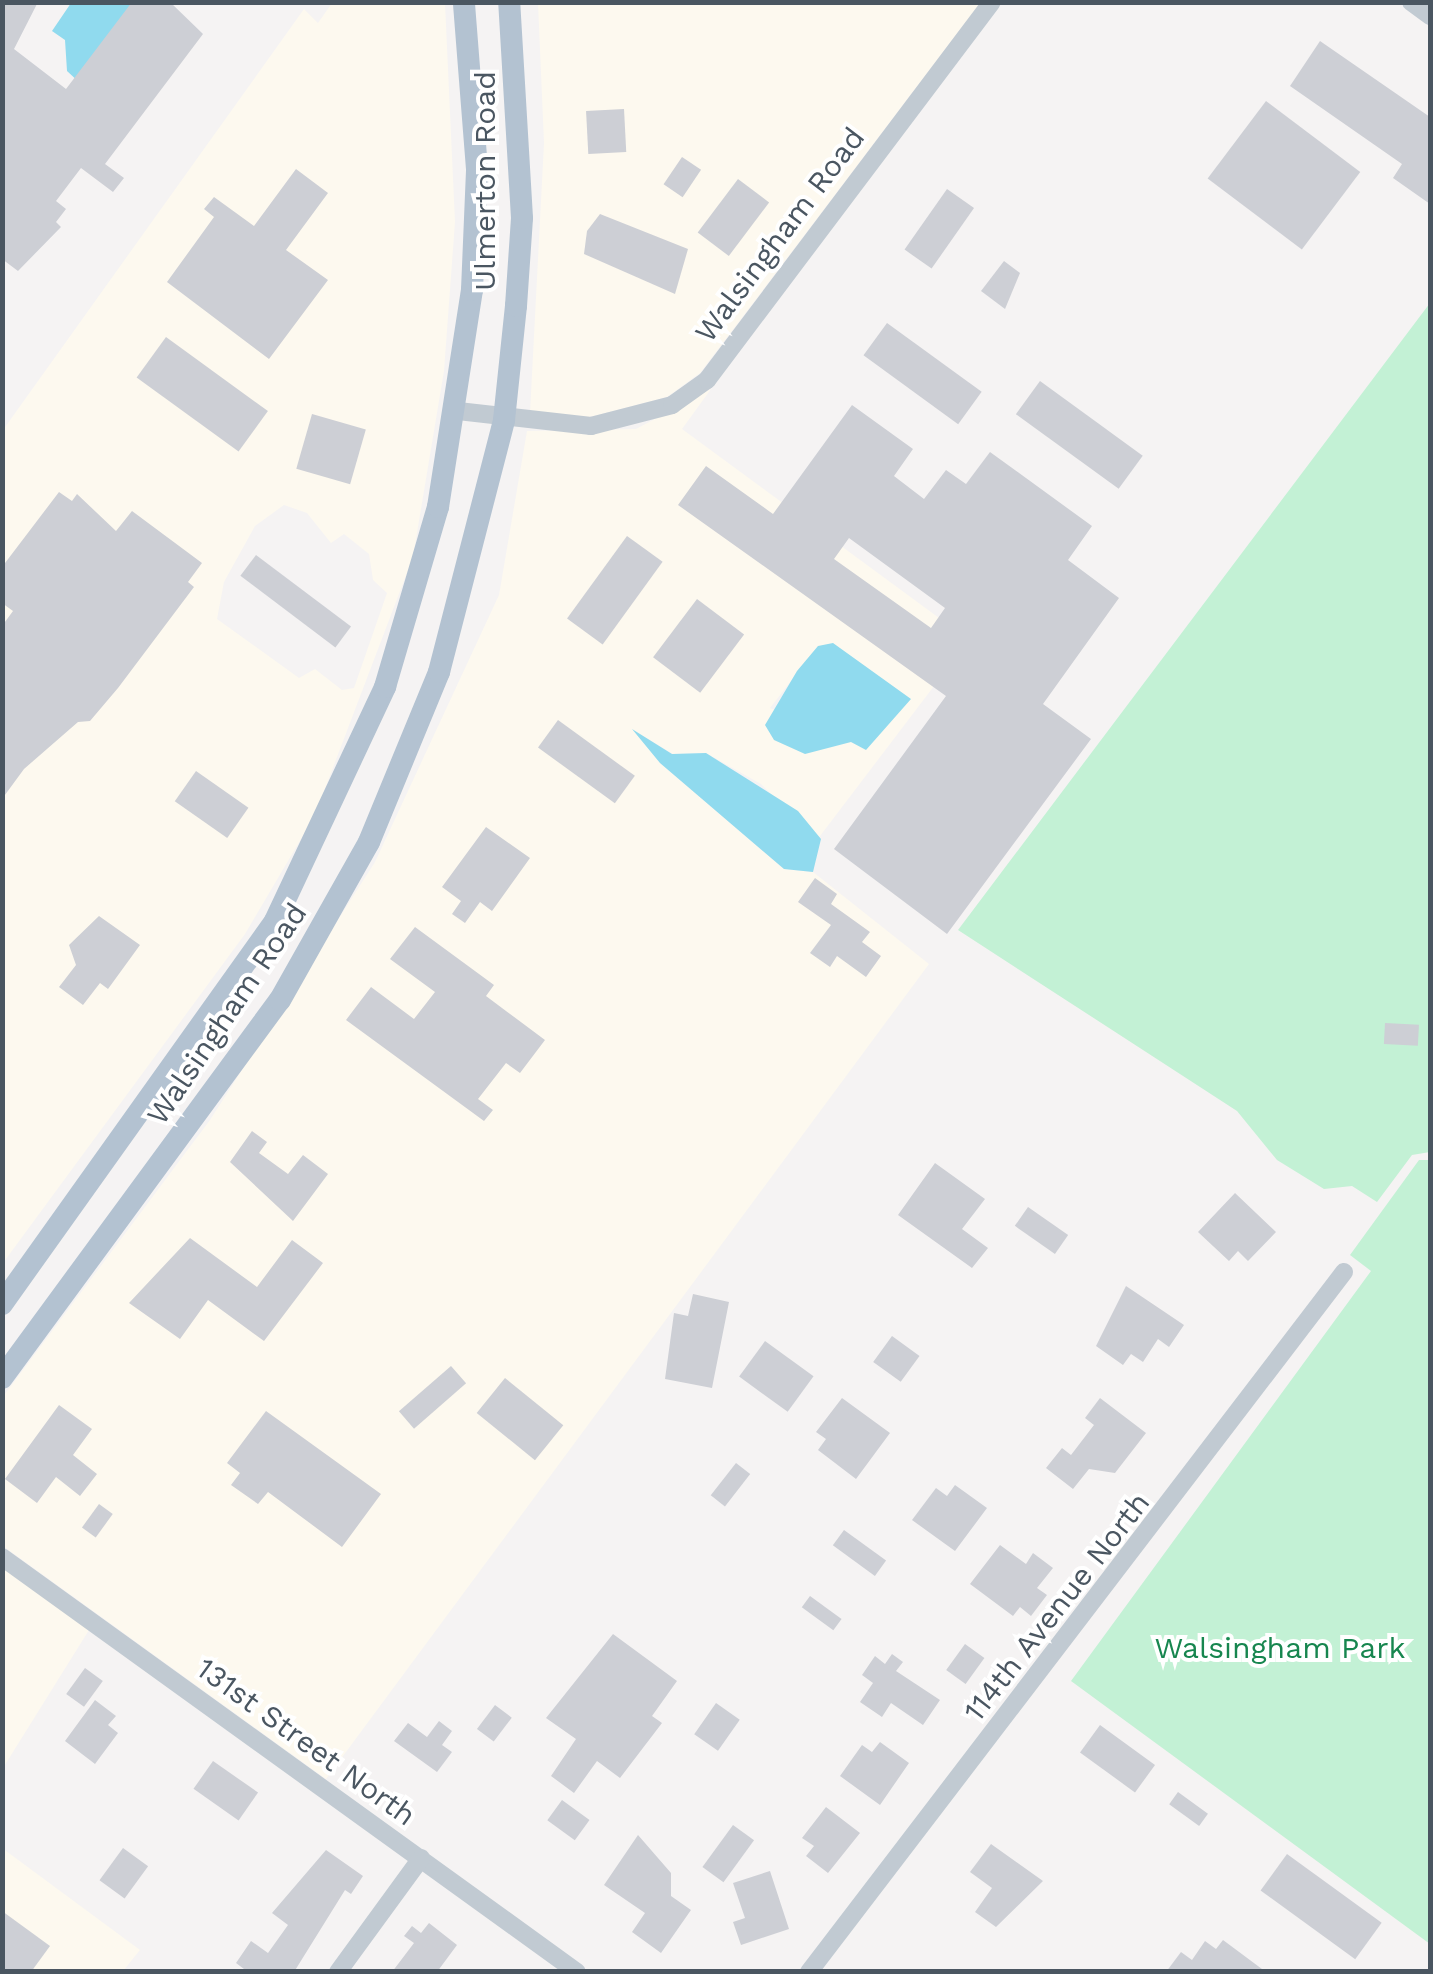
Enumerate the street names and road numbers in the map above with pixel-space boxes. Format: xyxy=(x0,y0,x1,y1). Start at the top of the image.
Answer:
street label: Ulmerton Road xyxy=(467,71,503,291)
street label: Walsingham Road xyxy=(687,120,873,350)
street label: Walsingham Road xyxy=(139,896,315,1132)
street label: 114th Avenue North xyxy=(956,1485,1158,1729)
street label: 131st Street North xyxy=(189,1650,423,1834)

